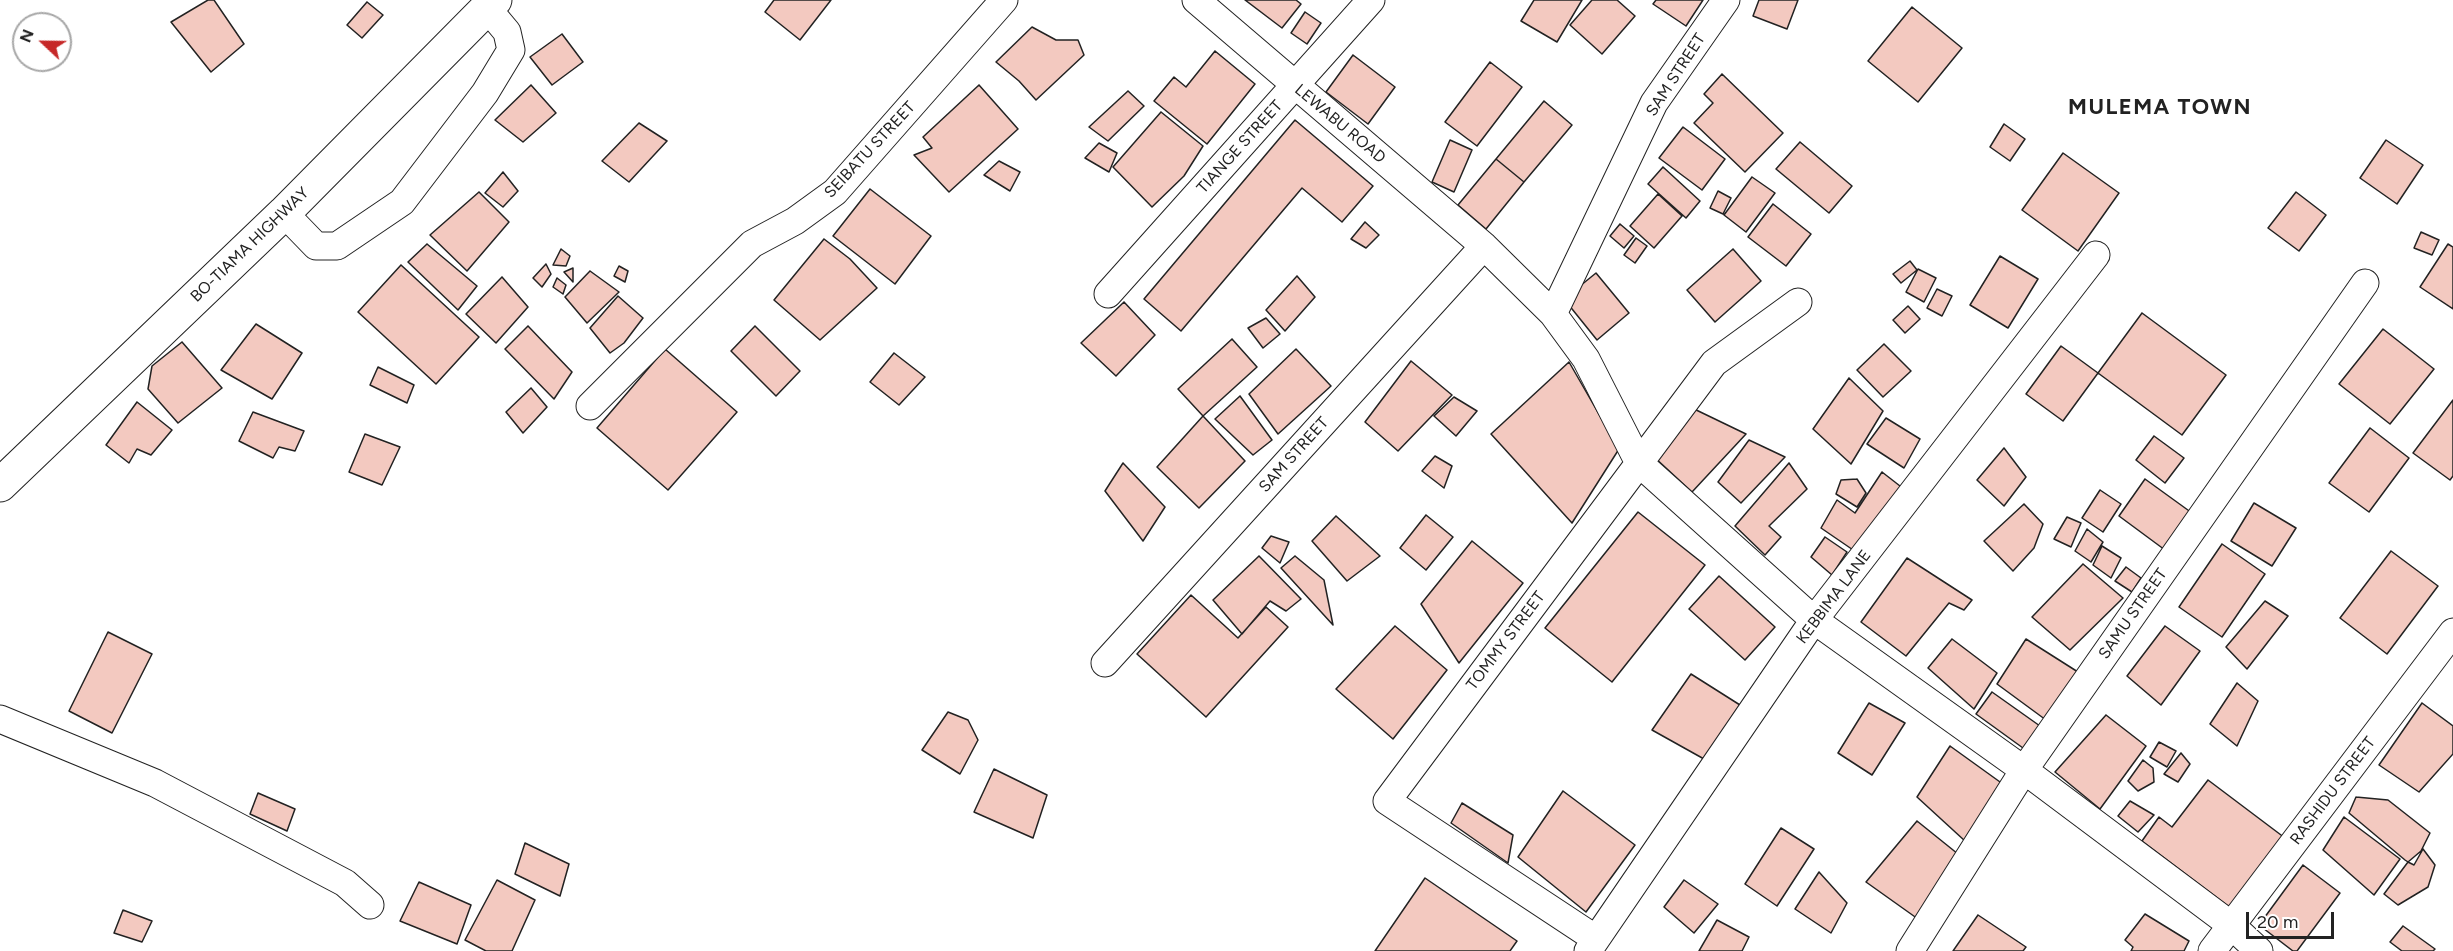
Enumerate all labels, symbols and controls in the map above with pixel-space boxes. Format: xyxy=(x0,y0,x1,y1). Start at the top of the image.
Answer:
north arrow xyxy=(12,12,72,72)
text: N xyxy=(16,27,38,45)
street label: SAM STREET xyxy=(1642,30,1710,120)
street label: LEWABU ROAD xyxy=(1291,80,1389,168)
district label: MULEMA TOWN xyxy=(2068,95,2252,121)
street label: TIANGE STREET xyxy=(1193,97,1287,197)
street label: SEIBATU STREET xyxy=(821,98,919,202)
street label: BO-TIAMA HIGHWAY xyxy=(187,184,313,306)
street label: SAM STREET xyxy=(1255,413,1333,497)
street label: KEBBIMA LANE xyxy=(1792,546,1876,648)
street label: SAMU STREET xyxy=(2095,565,2171,663)
street label: TOMMY STREET xyxy=(1463,588,1549,694)
street label: RASHIDU STREET xyxy=(2286,733,2380,849)
scale bar xyxy=(2249,900,2338,938)
text: 20 m xyxy=(2257,911,2298,933)

